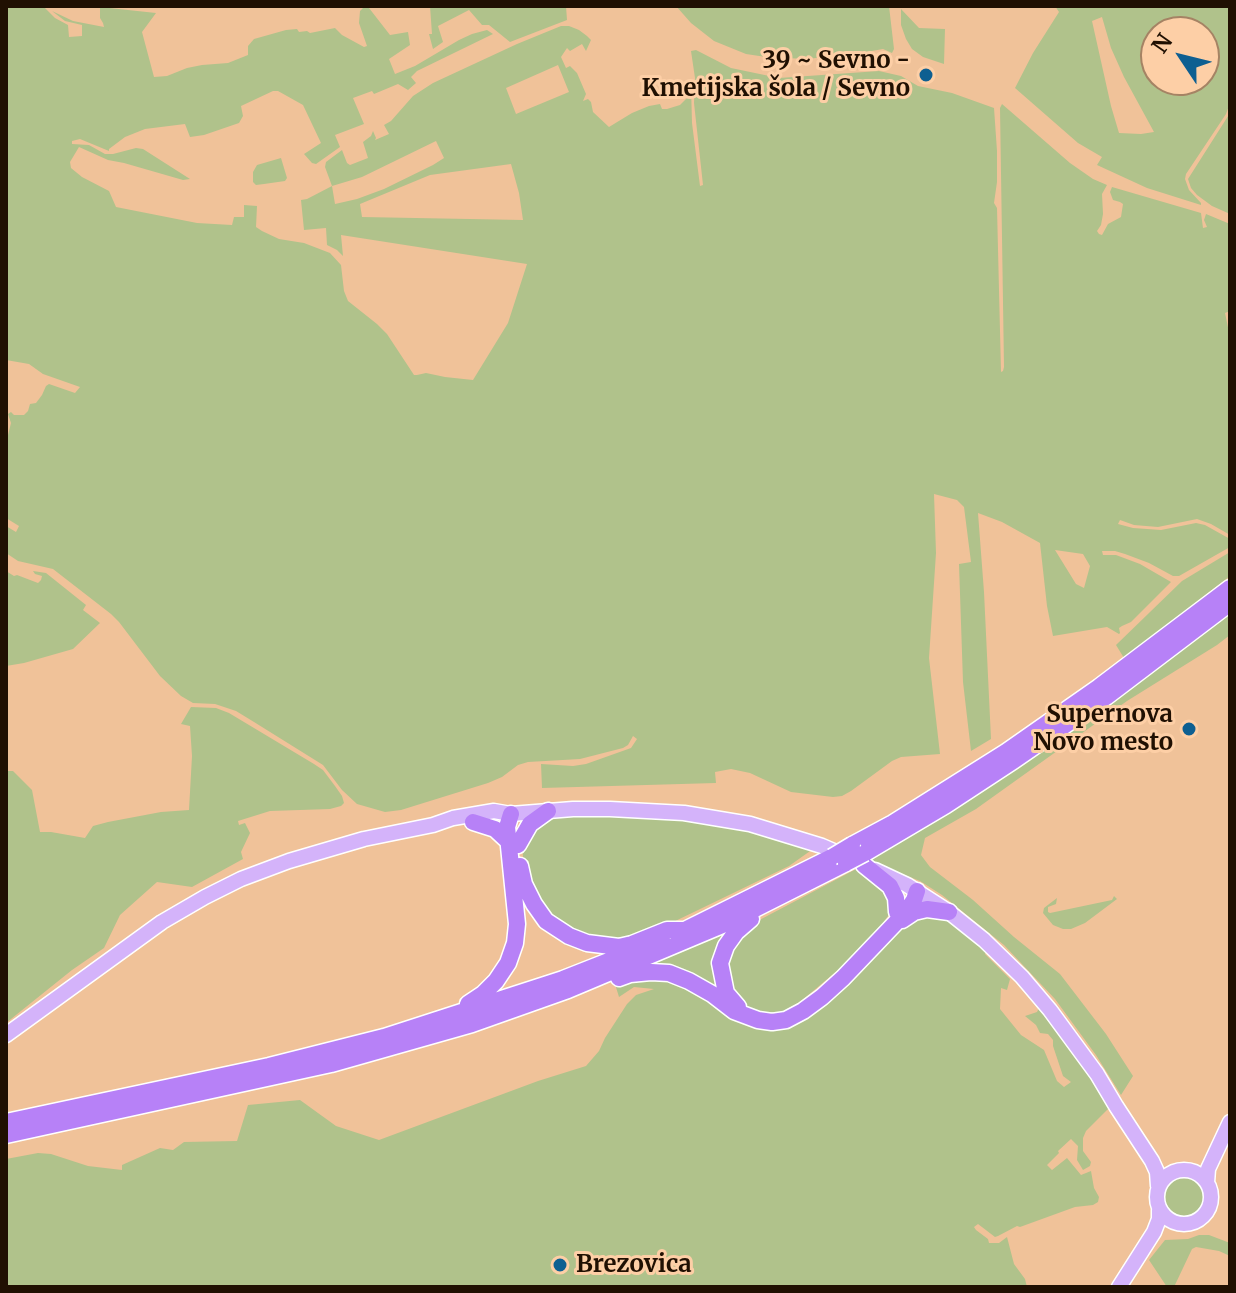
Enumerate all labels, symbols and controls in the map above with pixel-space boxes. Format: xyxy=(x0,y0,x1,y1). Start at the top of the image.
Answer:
north arrow xyxy=(1140,16,1220,96)
text: N xyxy=(1146,28,1178,59)
place label: 39 ~ Sevno - Kmetijska šola / Sevno xyxy=(642,47,910,103)
marker: 39 ~ Sevno - Kmetijska šola / Sevno xyxy=(917,66,935,84)
place label: Supernova Novo mesto xyxy=(1033,701,1173,757)
marker: Supernova Novo mesto xyxy=(1180,720,1198,738)
place label: Brezovica xyxy=(576,1251,692,1279)
marker: Brezovica xyxy=(551,1256,569,1274)

